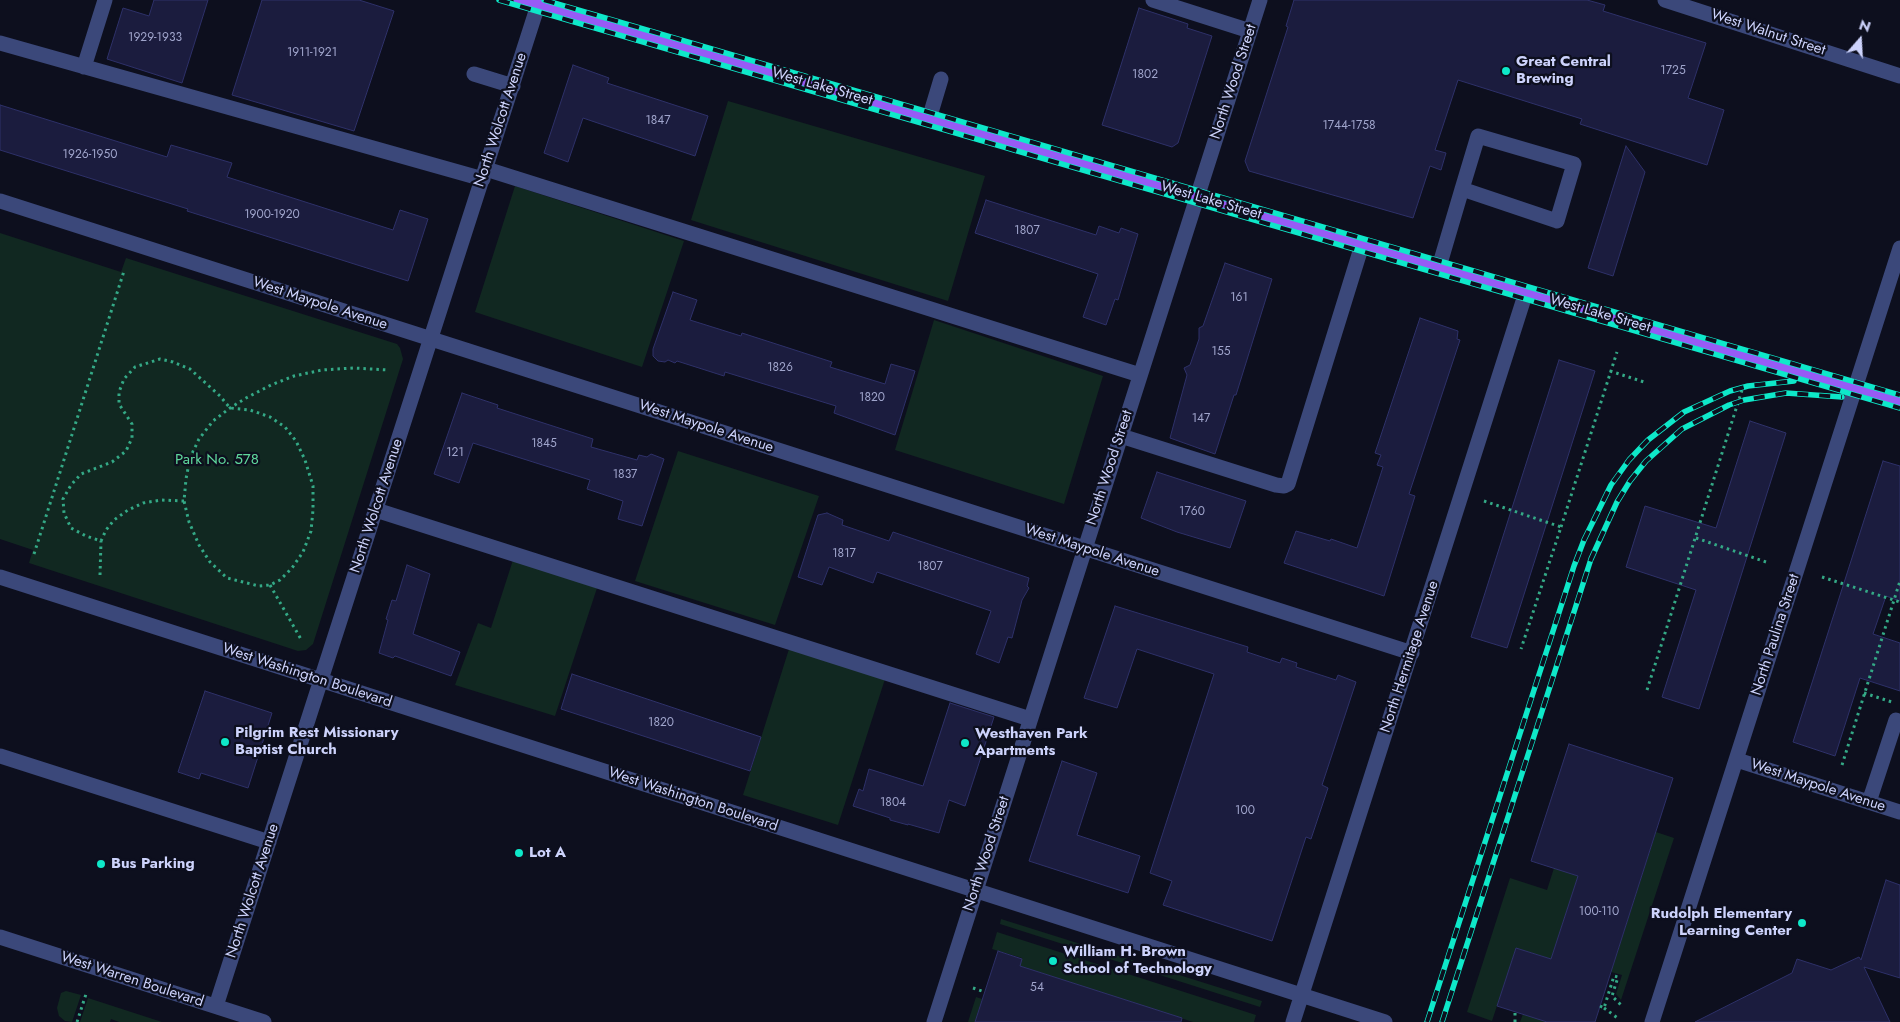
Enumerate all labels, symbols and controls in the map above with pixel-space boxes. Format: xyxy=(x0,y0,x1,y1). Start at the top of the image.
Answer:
street label: West Walnut Street xyxy=(1709,6,1827,60)
north arrow xyxy=(1835,15,1885,65)
text: N xyxy=(1856,15,1873,37)
street label: North Wood Street xyxy=(1207,22,1261,142)
house number: 1929-1933 xyxy=(128,31,182,45)
house number: 1911-1921 xyxy=(287,46,337,60)
street label: North Wolcott Avenue xyxy=(471,51,531,189)
place label: Great Central Brewing xyxy=(1516,53,1611,88)
street label: West Lake Street xyxy=(770,64,874,110)
house number: 1725 xyxy=(1660,64,1686,78)
marker: Great Central Brewing xyxy=(1500,65,1512,77)
house number: 1802 xyxy=(1132,68,1158,82)
house number: 1847 xyxy=(645,114,671,128)
house number: 1744-1758 xyxy=(1322,119,1376,133)
house number: 1926-1950 xyxy=(63,148,117,162)
street label: West Lake Street xyxy=(1159,178,1263,224)
house number: 1900-1920 xyxy=(244,208,300,222)
house number: 1807 xyxy=(1014,224,1040,238)
street label: West Maypole Avenue xyxy=(250,274,390,334)
house number: 161 xyxy=(1230,291,1248,305)
street label: West Lake Street xyxy=(1548,291,1652,337)
house number: 155 xyxy=(1212,345,1230,359)
house number: 1826 xyxy=(767,361,793,375)
house number: 1820 xyxy=(859,391,885,405)
street label: West Maypole Avenue xyxy=(636,397,776,457)
street label: North Wood Street xyxy=(1083,408,1137,528)
house number: 147 xyxy=(1192,412,1210,426)
street label: North Wolcott Avenue xyxy=(347,437,407,575)
house number: 1845 xyxy=(531,437,557,451)
house number: 121 xyxy=(446,446,464,460)
park label: Park No. 578 xyxy=(175,451,259,469)
house number: 1837 xyxy=(613,468,637,482)
house number: 1760 xyxy=(1179,505,1205,519)
street label: West Maypole Avenue xyxy=(1022,521,1162,581)
house number: 1817 xyxy=(832,547,856,561)
house number: 1807 xyxy=(917,560,943,574)
street label: North Paulina Street xyxy=(1748,572,1804,698)
street label: North Hermitage Avenue xyxy=(1377,579,1443,735)
street label: West Washington Boulevard xyxy=(220,640,394,712)
house number: 1820 xyxy=(648,716,674,730)
place label: Pilgrim Rest Missionary Baptist Church xyxy=(235,724,399,759)
place label: Westhaven Park Apartments xyxy=(975,725,1088,760)
marker: Pilgrim Rest Missionary Baptist Church xyxy=(219,736,231,748)
marker: Westhaven Park Apartments xyxy=(959,737,971,749)
street label: West Maypole Avenue xyxy=(1748,756,1888,816)
street label: West Washington Boulevard xyxy=(606,764,780,836)
street label: North Wood Street xyxy=(960,794,1014,914)
house number: 1804 xyxy=(880,796,906,810)
house number: 100 xyxy=(1235,804,1255,818)
street label: North Wolcott Avenue xyxy=(223,822,283,960)
place label: Lot A xyxy=(529,844,566,862)
marker: Lot A xyxy=(513,847,525,859)
place label: Bus Parking xyxy=(111,855,195,873)
marker: Bus Parking xyxy=(95,858,107,870)
house number: 100-110 xyxy=(1579,905,1619,919)
place label: Rudolph Elementary Learning Center xyxy=(1651,905,1792,940)
marker: Rudolph Elementary Learning Center xyxy=(1796,917,1808,929)
place label: William H. Brown School of Technology xyxy=(1063,943,1212,978)
street label: West Warren Boulevard xyxy=(58,948,206,1012)
marker: William H. Brown School of Technology xyxy=(1047,955,1059,967)
house number: 54 xyxy=(1030,981,1044,995)

